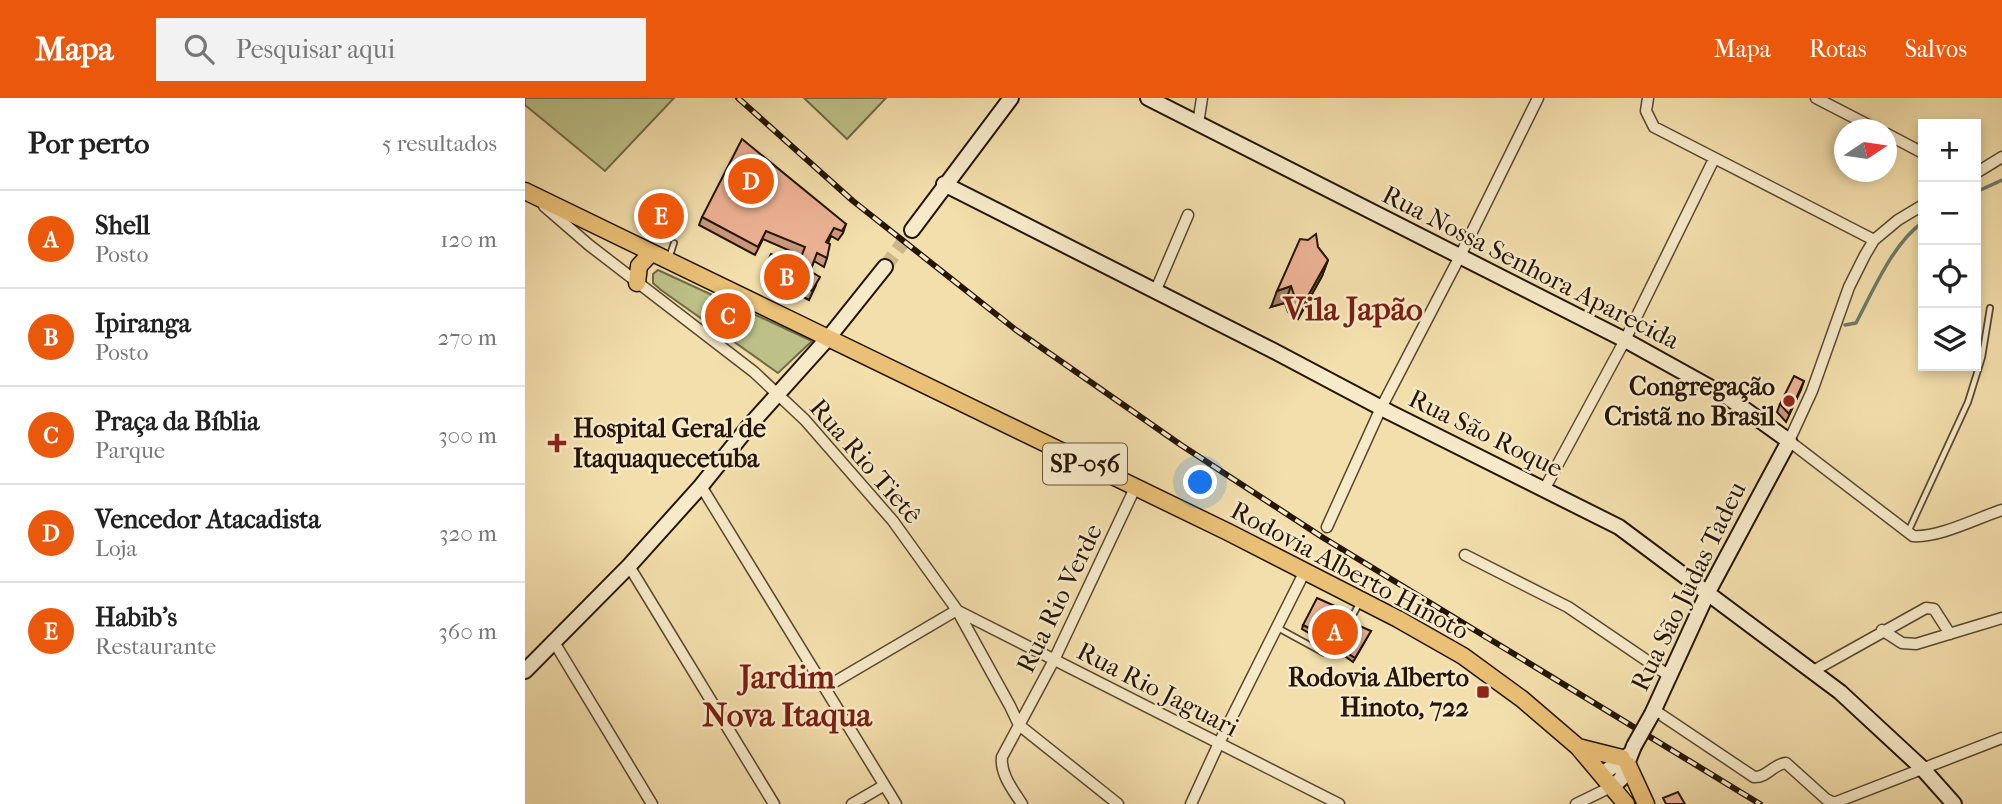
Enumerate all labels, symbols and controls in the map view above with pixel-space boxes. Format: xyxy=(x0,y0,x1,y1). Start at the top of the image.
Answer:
search box xyxy=(156,18,646,81)
text: Mapa xyxy=(35,30,114,69)
icon: search xyxy=(180,30,218,68)
text: Pesquisar aqui xyxy=(236,34,395,65)
text: Mapa xyxy=(1714,35,1771,63)
text: Rotas xyxy=(1809,35,1867,63)
text: Salvos xyxy=(1905,35,1967,63)
north arrow xyxy=(1834,119,1897,182)
map controls xyxy=(1918,119,1981,371)
button: + xyxy=(1918,119,1981,182)
text: Por perto xyxy=(28,126,150,161)
text: 5 resultados xyxy=(382,130,497,157)
pin: D xyxy=(728,155,774,207)
street label: Rua Nossa Senhora Aparecida xyxy=(1377,179,1685,356)
button: − xyxy=(1918,182,1981,245)
pin: E xyxy=(638,190,684,242)
text: Shell xyxy=(95,210,150,241)
text: A xyxy=(44,226,58,253)
text: 120 m xyxy=(440,226,497,253)
text: Posto xyxy=(95,241,148,268)
button: locate xyxy=(1918,245,1981,308)
pin: B xyxy=(764,251,810,303)
pin: C xyxy=(705,290,751,342)
district label: Vila Japão xyxy=(1282,290,1423,329)
text: Ipiranga xyxy=(95,308,191,339)
button: layers xyxy=(1918,308,1981,371)
text: B xyxy=(44,324,58,351)
text: 270 m xyxy=(437,324,497,351)
text: Posto xyxy=(95,339,148,366)
place label: Congregação Cristã no Brasil xyxy=(1604,371,1776,432)
street label: Rua São Roque xyxy=(1404,383,1568,484)
street label: Rua Rio Tietê xyxy=(803,393,928,530)
marker: Congregação Cristã no Brasil xyxy=(1781,393,1797,409)
text: Praça da Bíblia xyxy=(95,406,259,437)
place label: Hospital Geral de Itaquaquecetuba xyxy=(573,413,766,474)
text: C xyxy=(43,422,59,449)
text: 300 m xyxy=(438,422,497,449)
marker: Hospital Geral de Itaquaquecetuba xyxy=(547,433,567,453)
text: Parque xyxy=(95,437,165,464)
road number: SP-056 xyxy=(1043,444,1127,484)
your location xyxy=(1183,465,1217,499)
street label: Rua São Judas Tadeu xyxy=(1624,476,1753,696)
street label: Rodovia Alberto Hinoto xyxy=(1226,494,1474,646)
text: Vencedor Atacadista xyxy=(95,504,321,535)
street label: Rua Rio Verde xyxy=(1010,519,1109,678)
text: D xyxy=(42,520,60,547)
text: 320 m xyxy=(439,520,497,547)
text: Loja xyxy=(95,535,137,562)
text: Habib's xyxy=(95,602,177,633)
pin: A xyxy=(1312,606,1358,658)
text: E xyxy=(44,618,58,645)
text: 360 m xyxy=(438,618,497,645)
text: Restaurante xyxy=(95,633,216,660)
street label: Rua Rio Jaguari xyxy=(1072,635,1244,744)
district label: Jardim Nova Itaqua xyxy=(702,658,874,735)
place label: Rodovia Alberto Hinoto, 722 xyxy=(1288,662,1469,723)
marker: Rodovia Alberto Hinoto, 722 xyxy=(1475,684,1491,700)

